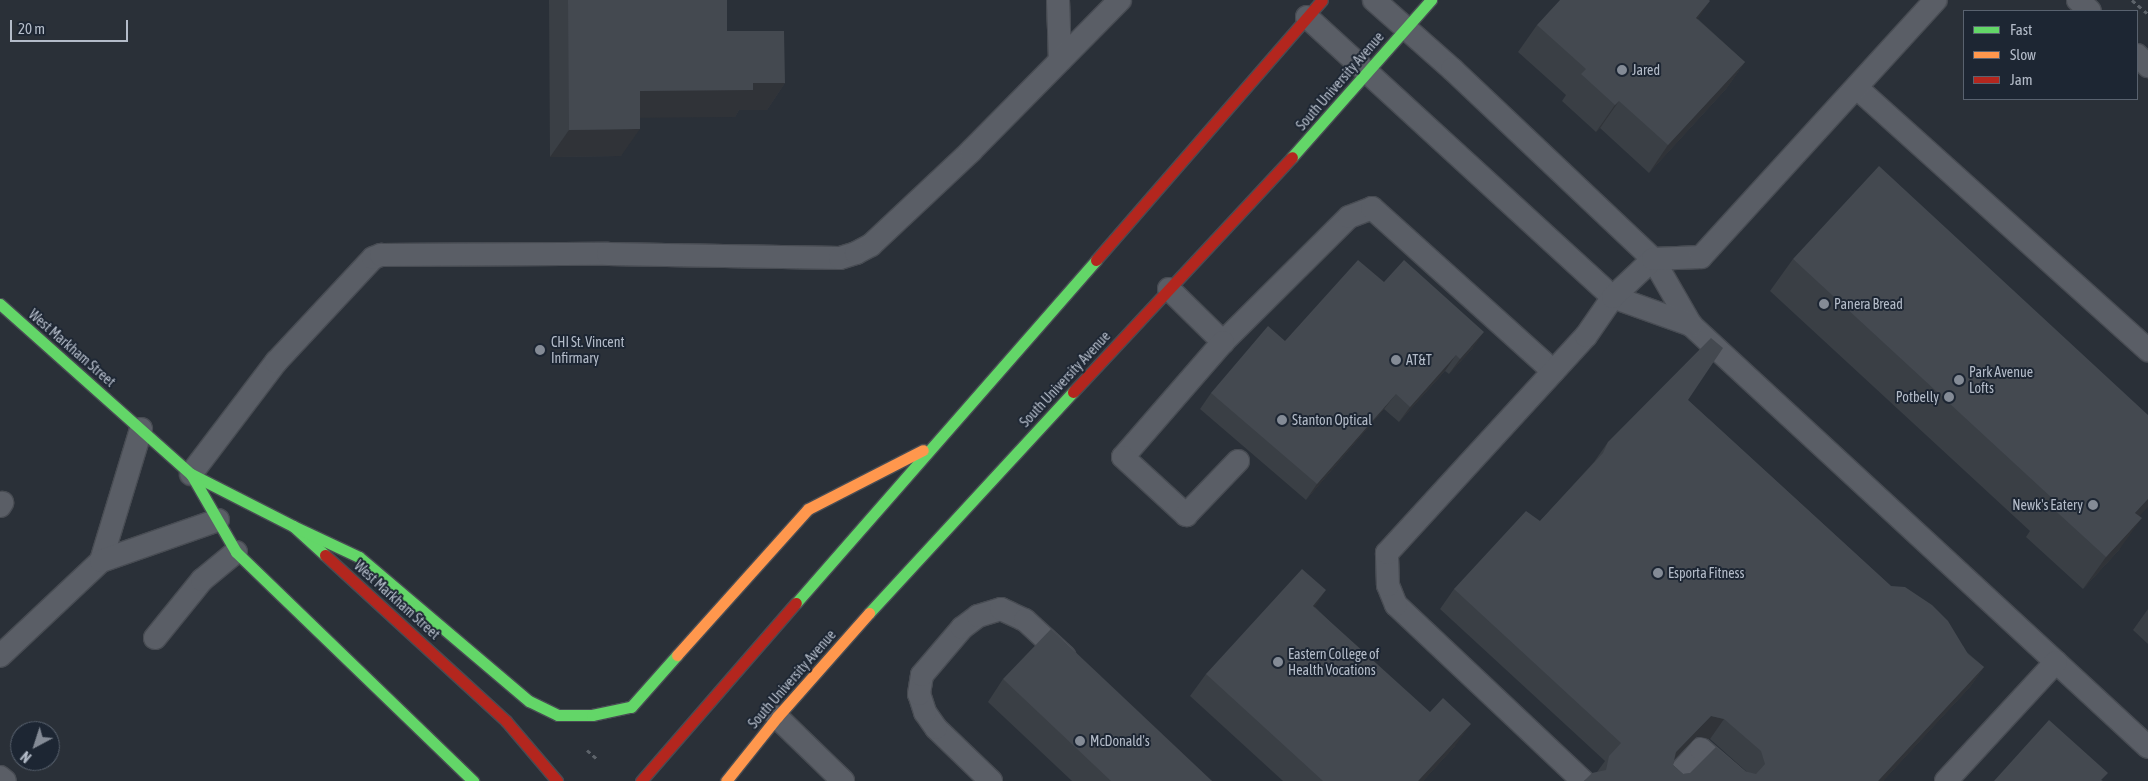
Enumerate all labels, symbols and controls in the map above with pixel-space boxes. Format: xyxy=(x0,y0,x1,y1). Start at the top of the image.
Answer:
scale bar xyxy=(12,10,130,42)
legend xyxy=(1963,10,2138,100)
text: 20 m xyxy=(18,20,45,37)
text: Fast xyxy=(2010,21,2032,38)
street label: South University Avenue xyxy=(1293,28,1387,134)
text: Slow xyxy=(2010,46,2036,63)
place label: Jared xyxy=(1632,62,1660,78)
marker: Jared xyxy=(1616,64,1628,76)
text: Jam xyxy=(2010,71,2033,88)
place label: Panera Bread xyxy=(1834,296,1903,312)
marker: Panera Bread xyxy=(1818,298,1830,310)
street label: West Markham Street xyxy=(25,306,119,390)
street label: South University Avenue xyxy=(1016,328,1114,430)
place label: CHI St. Vincent Infirmary xyxy=(551,334,624,367)
marker: CHI St. Vincent Infirmary xyxy=(533,343,547,357)
place label: AT&T xyxy=(1406,352,1432,368)
marker: AT&T xyxy=(1390,354,1402,366)
place label: Park Avenue Lofts xyxy=(1969,364,2033,397)
marker: Park Avenue Lofts xyxy=(1953,374,1965,386)
place label: Potbelly xyxy=(1896,389,1939,405)
marker: Potbelly xyxy=(1943,391,1955,403)
place label: Stanton Optical xyxy=(1292,412,1372,428)
marker: Stanton Optical xyxy=(1276,414,1288,426)
place label: Newk's Eatery xyxy=(2012,497,2083,513)
marker: Newk's Eatery xyxy=(2087,499,2099,511)
street label: West Markham Street xyxy=(351,557,443,643)
place label: Esporta Fitness xyxy=(1668,565,1744,581)
marker: Esporta Fitness xyxy=(1652,567,1664,579)
street label: South University Avenue xyxy=(745,626,839,732)
place label: Eastern College of Health Vocations xyxy=(1288,646,1379,679)
marker: Eastern College of Health Vocations xyxy=(1272,656,1284,668)
north arrow xyxy=(10,721,60,771)
place label: McDonald's xyxy=(1090,733,1150,749)
marker: McDonald's xyxy=(1074,735,1086,747)
text: N xyxy=(18,748,34,766)

